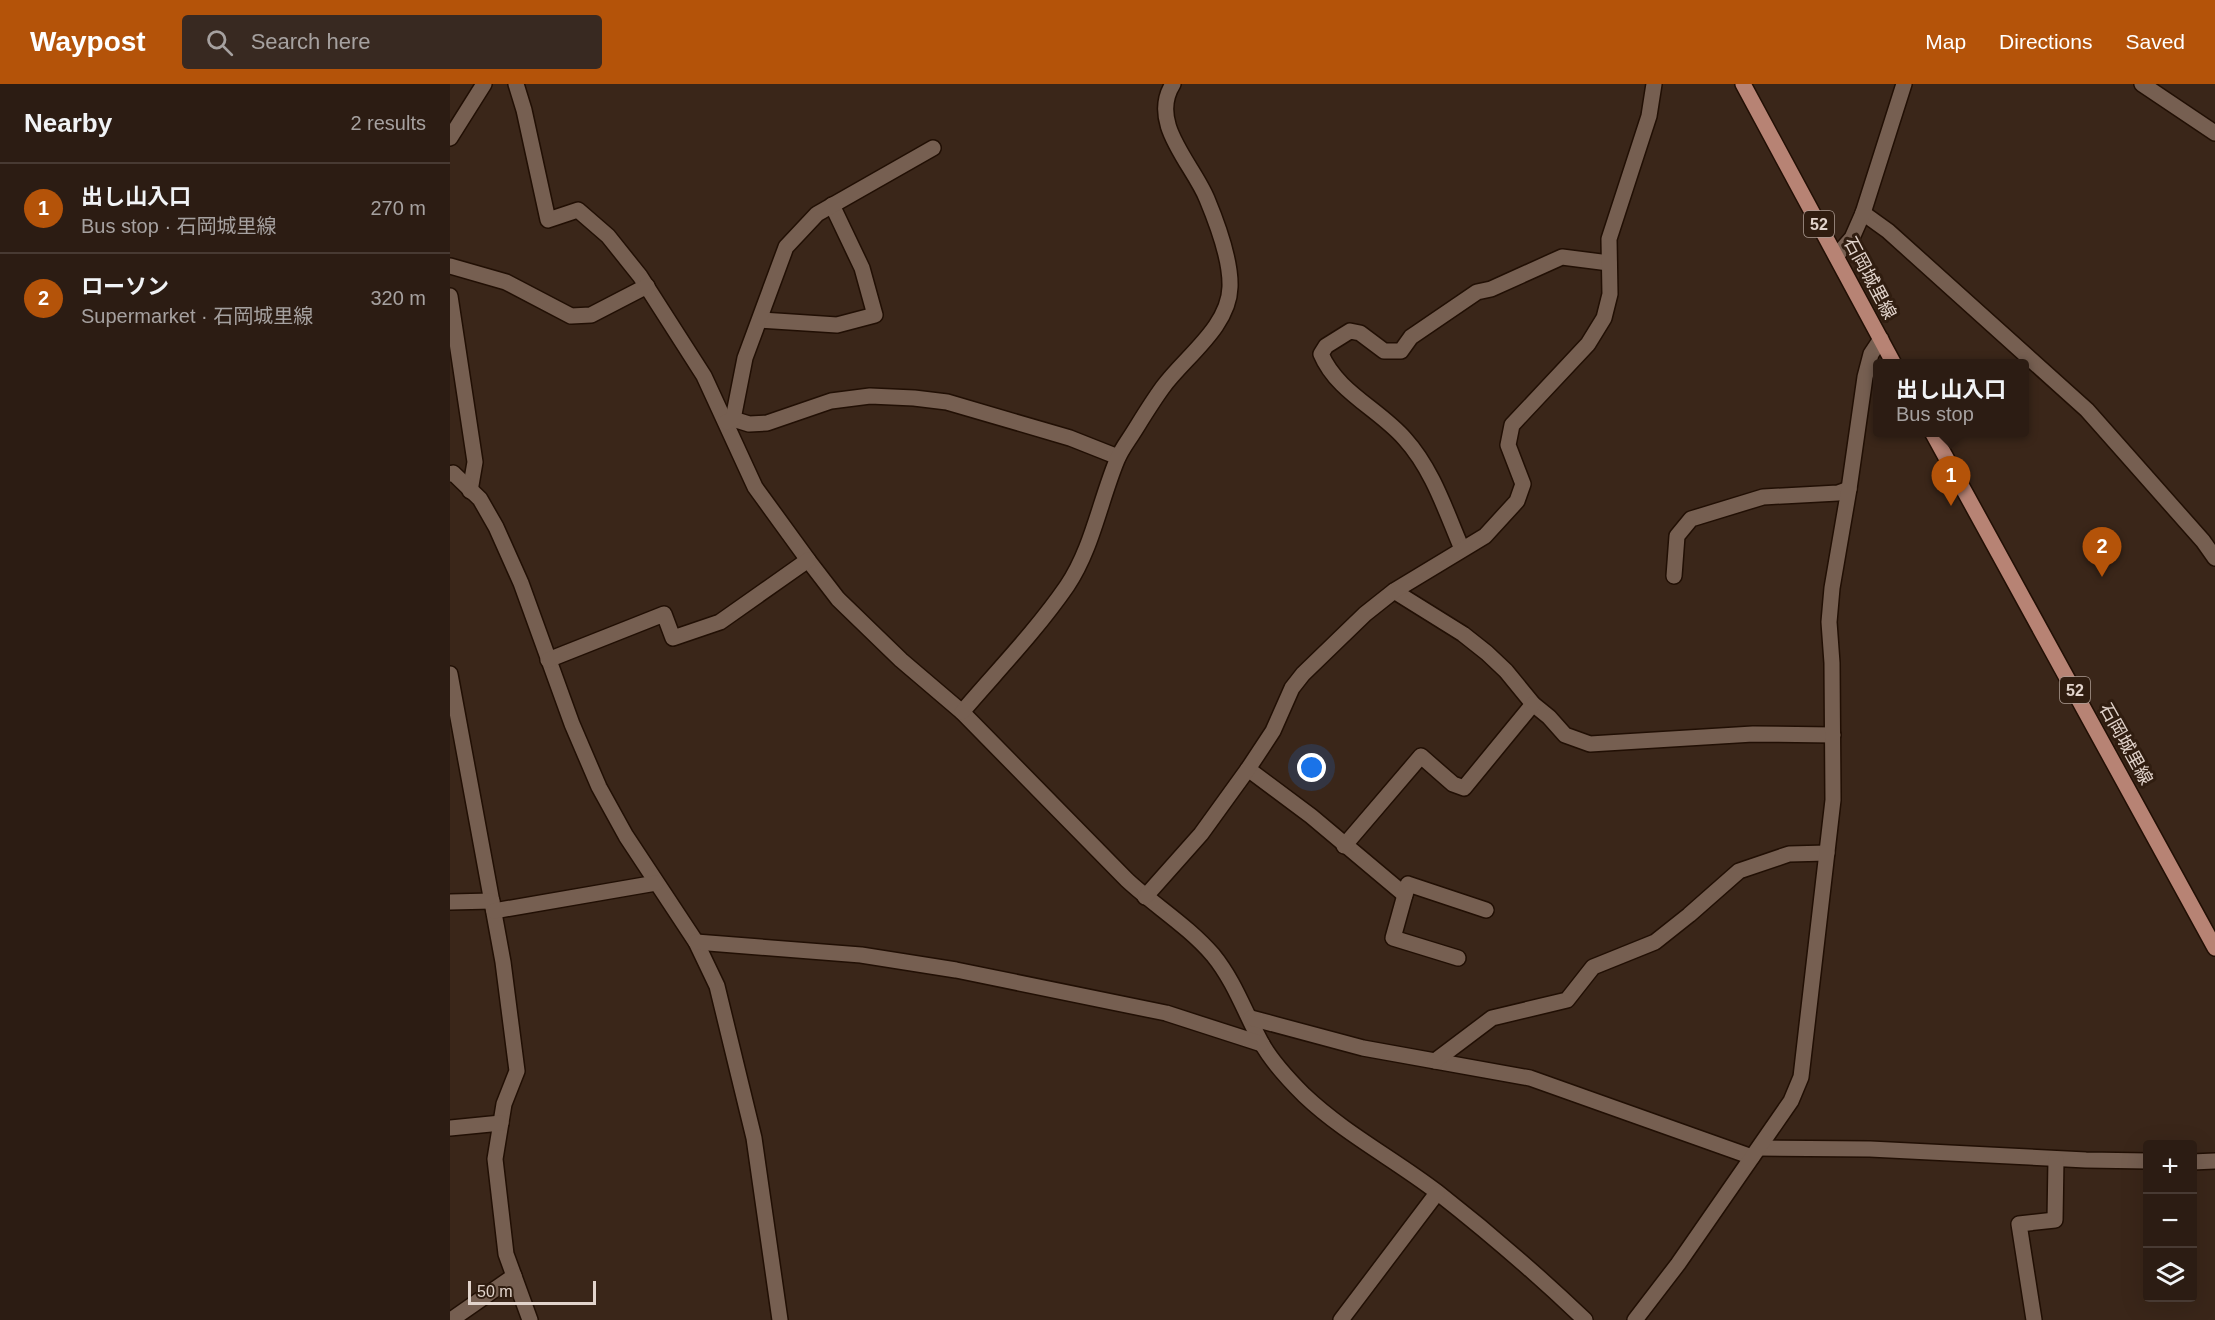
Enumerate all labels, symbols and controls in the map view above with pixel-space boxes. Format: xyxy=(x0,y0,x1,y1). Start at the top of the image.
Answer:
search box xyxy=(182,15,602,69)
text: Waypost xyxy=(30,26,146,57)
icon: search xyxy=(203,26,236,59)
text: Search here xyxy=(251,29,371,54)
text: Map xyxy=(1925,30,1966,53)
text: Directions xyxy=(1999,30,2092,53)
text: Saved xyxy=(2125,30,2185,53)
text: Nearby xyxy=(24,108,112,138)
text: 2 results xyxy=(350,112,426,134)
text: 出し山入口 xyxy=(81,184,191,209)
text: 1 xyxy=(38,197,49,219)
text: 270 m xyxy=(370,197,426,219)
road number: 52 xyxy=(1804,211,1834,237)
text: Bus stop · 石岡城里線 xyxy=(81,215,277,237)
street label: 石岡城里線 xyxy=(1840,234,1900,322)
text: ローソン xyxy=(81,274,169,299)
text: 2 xyxy=(38,287,49,309)
text: 320 m xyxy=(370,287,426,309)
text: Supermarket · 石岡城里線 xyxy=(81,305,313,327)
popup xyxy=(1873,359,2029,437)
text: 出し山入口 xyxy=(1896,377,2006,402)
text: Bus stop xyxy=(1896,403,1974,425)
pin: 1 xyxy=(1932,456,1970,506)
pin: 2 xyxy=(2082,528,2122,577)
road number: 52 xyxy=(2060,677,2090,703)
street label: 石岡城里線 xyxy=(2095,700,2157,788)
your location xyxy=(1297,753,1326,782)
map controls xyxy=(2143,1140,2197,1302)
button: + xyxy=(2143,1140,2197,1194)
button: − xyxy=(2143,1194,2197,1248)
button: layers xyxy=(2143,1248,2197,1302)
scale bar xyxy=(468,1278,596,1306)
text: 50 m xyxy=(477,1283,513,1300)

